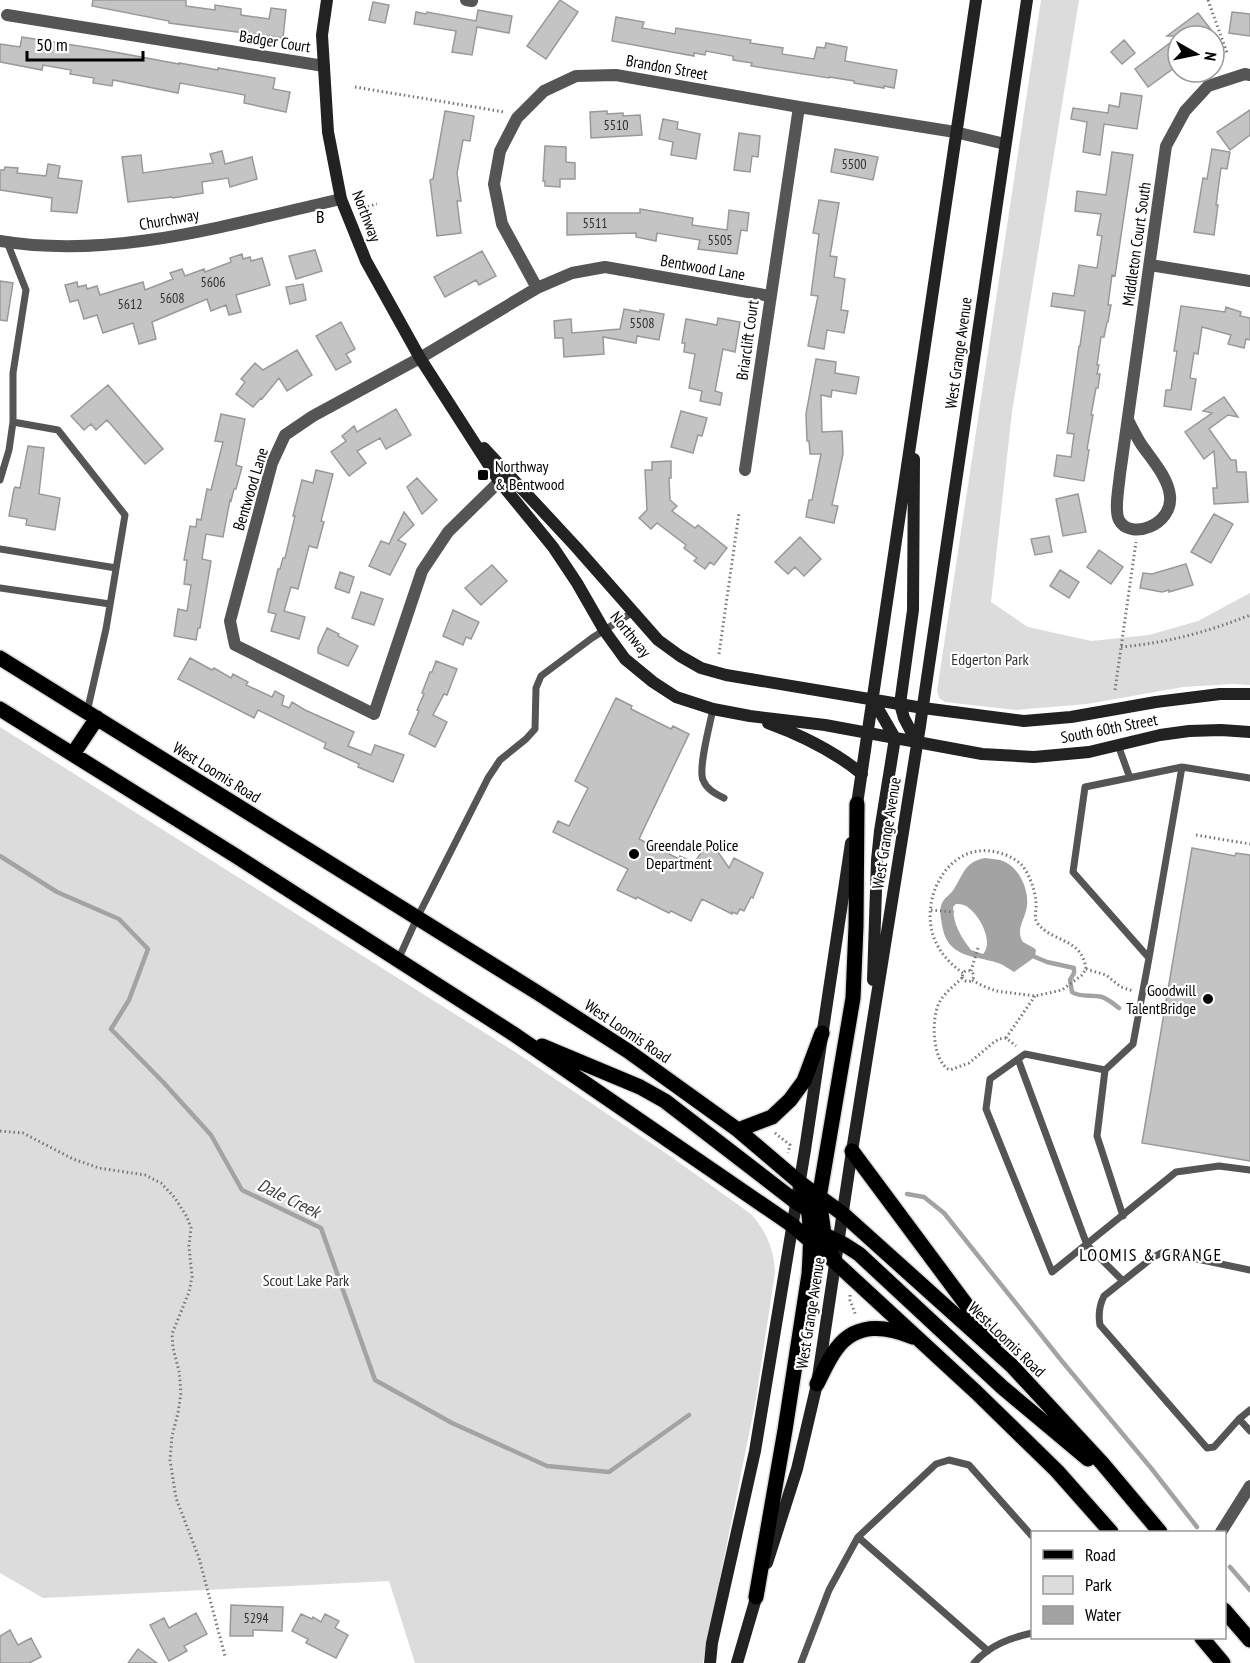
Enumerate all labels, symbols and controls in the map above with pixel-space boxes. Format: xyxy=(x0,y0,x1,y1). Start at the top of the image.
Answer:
scale bar xyxy=(27,24,142,62)
north arrow xyxy=(1166,24,1226,84)
street label: Badger Court xyxy=(238,25,313,57)
text: 50 m xyxy=(36,33,68,56)
street label: Brandon Street xyxy=(625,50,710,84)
text: N xyxy=(1200,51,1221,62)
house number: 5510 xyxy=(603,116,629,134)
house number: 5500 xyxy=(841,155,867,173)
street label: Middleton Court South xyxy=(1117,181,1155,307)
street label: Northway xyxy=(348,187,386,245)
street label: Churchway xyxy=(138,204,200,234)
district label: B xyxy=(316,205,326,228)
house number: 5511 xyxy=(582,214,608,232)
house number: 5505 xyxy=(707,231,733,249)
street label: Bentwood Lane xyxy=(659,250,747,284)
house number: 5606 xyxy=(200,273,226,291)
house number: 5608 xyxy=(159,289,185,307)
house number: 5612 xyxy=(117,295,143,313)
street label: West Grange Avenue xyxy=(940,296,976,410)
street label: Briarclift Court xyxy=(731,298,763,381)
house number: 5508 xyxy=(629,314,655,332)
street label: Bentwood Lane xyxy=(228,445,272,533)
place label: Northway & Bentwood xyxy=(495,456,565,494)
marker: Northway & Bentwood xyxy=(476,468,490,482)
street label: Northway xyxy=(606,607,656,661)
park label: Edgerton Park xyxy=(951,649,1030,669)
street label: South 60th Street xyxy=(1059,709,1160,747)
street label: West Loomis Road xyxy=(169,737,265,807)
street label: West Grange Avenue xyxy=(867,776,905,890)
place label: Greendale Police Department xyxy=(646,835,738,873)
marker: Greendale Police Department xyxy=(627,847,641,861)
place label: Goodwill TalentBridge xyxy=(1126,980,1196,1018)
marker: Goodwill TalentBridge xyxy=(1201,992,1215,1006)
street label: West Loomis Road xyxy=(581,995,675,1067)
water label: Dale Creek xyxy=(254,1173,326,1224)
district label: LOOMIS & GRANGE xyxy=(1079,1243,1223,1266)
street label: West Grange Avenue xyxy=(791,1256,829,1370)
park label: Scout Lake Park xyxy=(263,1270,350,1290)
street label: West Loomis Road xyxy=(964,1297,1050,1381)
legend xyxy=(1031,1531,1226,1639)
text: Road xyxy=(1085,1543,1116,1566)
text: Park xyxy=(1085,1573,1112,1596)
text: Water xyxy=(1085,1603,1121,1626)
house number: 5294 xyxy=(243,1609,269,1627)

